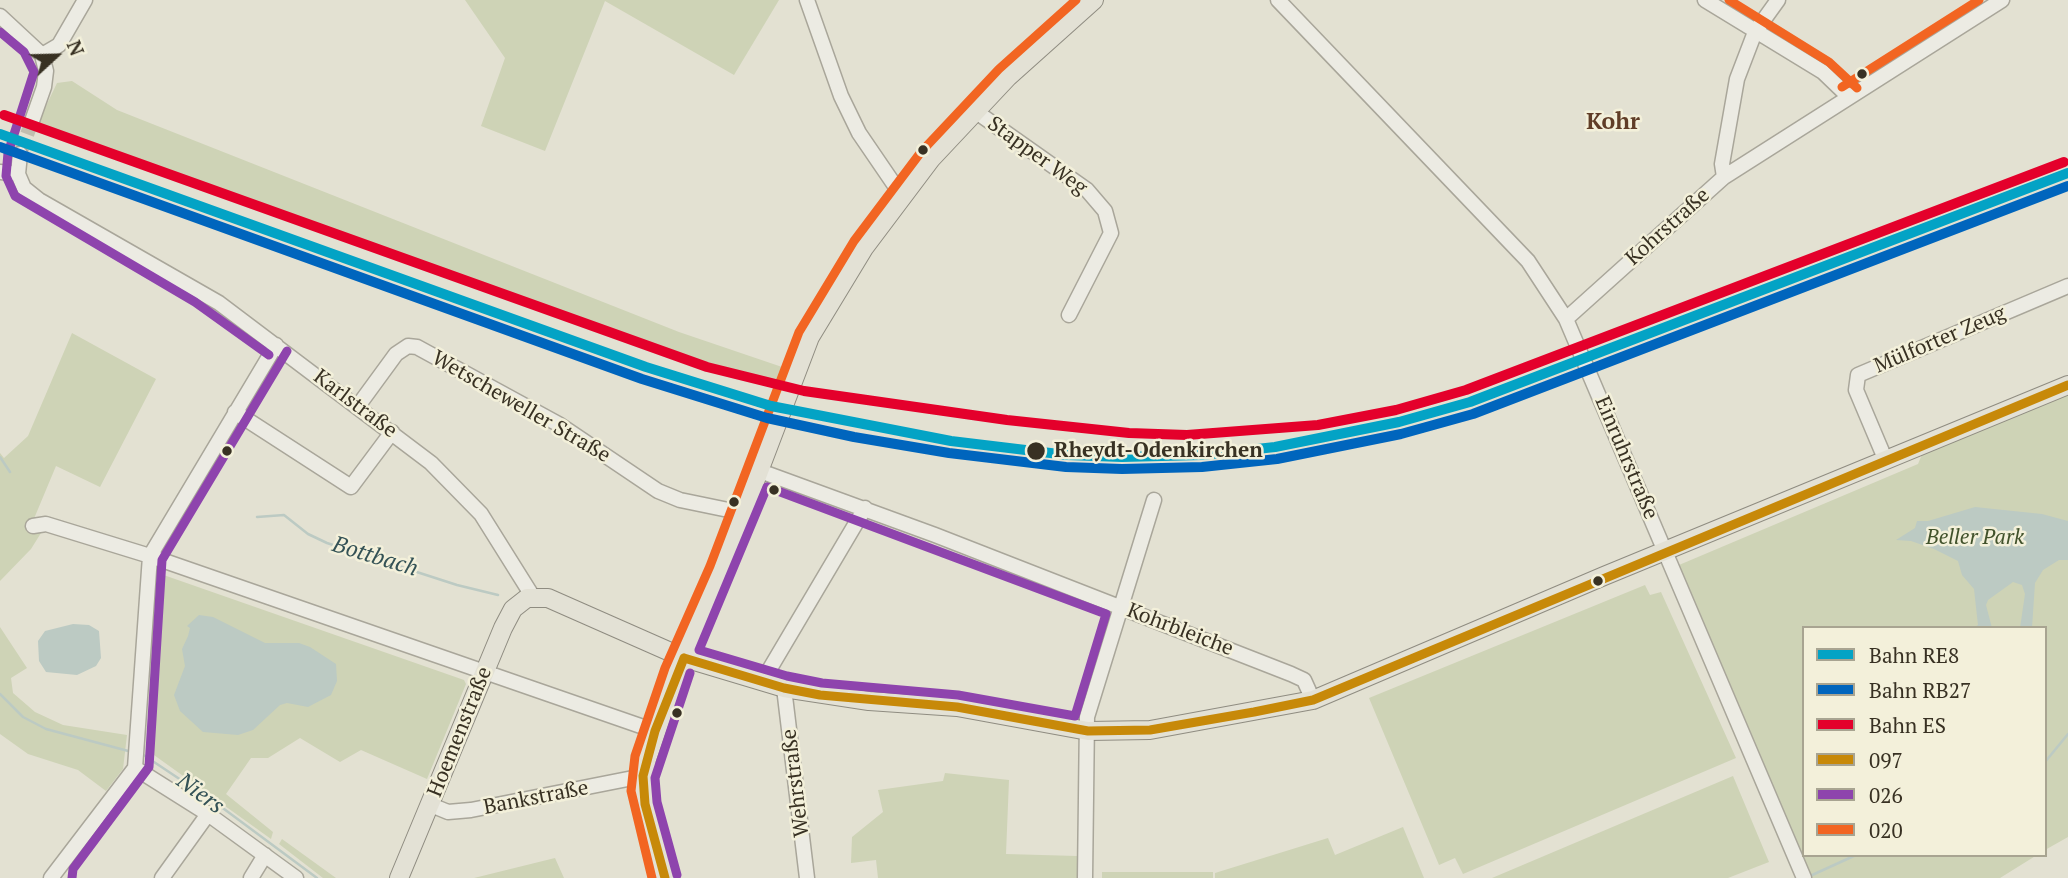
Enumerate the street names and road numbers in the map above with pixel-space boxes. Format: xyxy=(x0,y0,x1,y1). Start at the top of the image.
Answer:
street label: Stapper Weg xyxy=(982,111,1092,201)
street label: Kohrstraße xyxy=(1621,183,1715,271)
street label: Mülforter Zeug xyxy=(1870,301,2010,379)
street label: Wetscheweller Straße xyxy=(427,346,615,468)
street label: Karlstraße xyxy=(308,364,402,444)
street label: Einruhrstraße xyxy=(1589,393,1663,523)
street label: Kohrbleiche xyxy=(1123,598,1237,662)
street label: Hoemenstraße xyxy=(422,663,498,801)
street label: Wehrstraße xyxy=(777,728,815,838)
street label: Bankstraße xyxy=(481,775,591,821)

